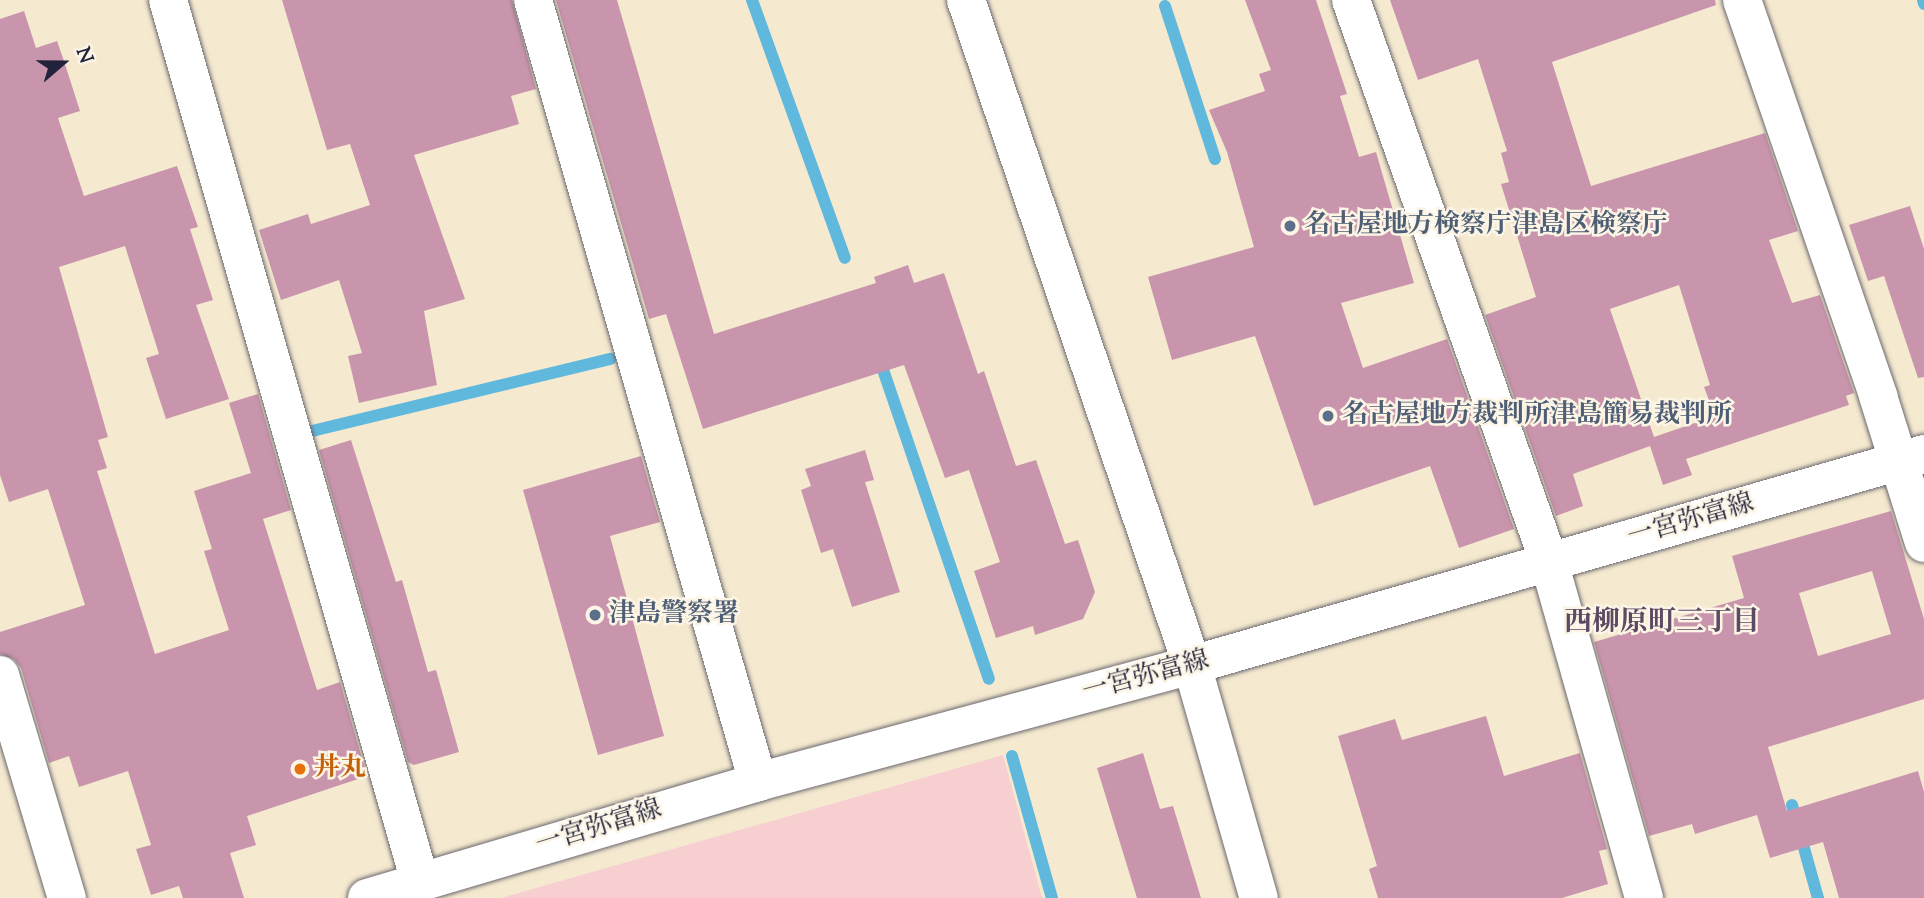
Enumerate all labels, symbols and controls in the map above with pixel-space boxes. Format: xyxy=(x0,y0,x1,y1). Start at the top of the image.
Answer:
north arrow xyxy=(28,28,98,98)
text: N xyxy=(68,44,98,67)
place label: 名古屋地方検察庁津島区検察庁 xyxy=(1304,210,1668,242)
marker: 名古屋地方検察庁津島区検察庁 xyxy=(1282,218,1298,234)
place label: 名古屋地方裁判所津島簡易裁判所 xyxy=(1342,400,1732,432)
marker: 名古屋地方裁判所津島簡易裁判所 xyxy=(1320,408,1336,424)
street label: 一宮弥富線 xyxy=(1624,488,1758,554)
place label: 津島警察署 xyxy=(609,599,739,631)
district label: 西柳原町三丁目 xyxy=(1564,606,1760,640)
marker: 津島警察署 xyxy=(587,607,603,623)
street label: 一宮弥富線 xyxy=(1079,645,1213,709)
place label: 丼丸 xyxy=(314,753,366,785)
marker: 丼丸 xyxy=(292,761,308,777)
street label: 一宮弥富線 xyxy=(532,794,666,862)

